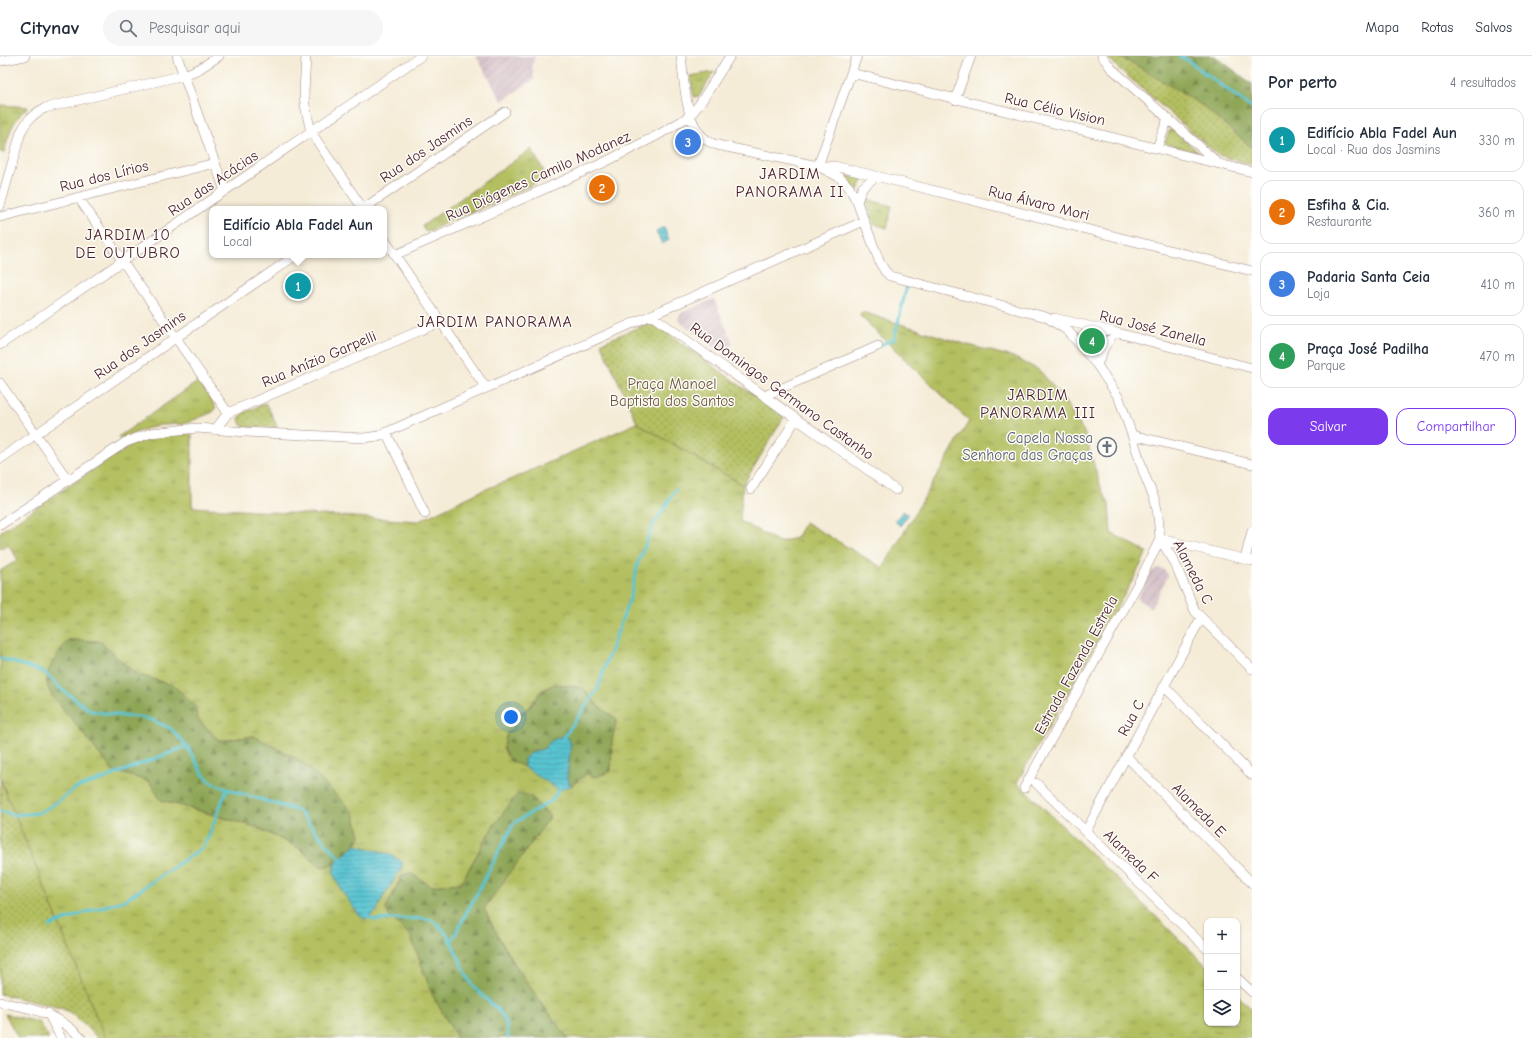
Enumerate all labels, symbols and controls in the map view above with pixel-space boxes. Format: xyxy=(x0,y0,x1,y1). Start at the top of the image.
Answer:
search box xyxy=(103,10,383,46)
text: Citynav xyxy=(20,17,79,39)
icon: search xyxy=(117,17,139,39)
text: Pesquisar aqui xyxy=(149,19,241,37)
text: Mapa xyxy=(1366,19,1399,36)
text: Rotas xyxy=(1421,19,1453,36)
text: Salvos xyxy=(1475,19,1512,36)
text: Por perto xyxy=(1268,73,1337,92)
text: 4 resultados xyxy=(1450,75,1516,90)
street label: Rua Célio Vision xyxy=(1003,89,1107,129)
street label: Rua dos Jasmins xyxy=(376,111,476,187)
text: Edifício Abla Fadel Aun xyxy=(1307,124,1457,142)
street label: Rua Diógenes Camilo Modanez xyxy=(443,127,634,225)
pin: 3 xyxy=(675,127,701,157)
text: 1 xyxy=(1279,133,1285,148)
text: 330 m xyxy=(1479,133,1515,148)
text: Local · Rua dos Jasmins xyxy=(1307,142,1440,157)
street label: Rua das Acácias xyxy=(165,146,261,220)
street label: Rua dos Lírios xyxy=(58,156,150,196)
district label: JARDIM PANORAMA II xyxy=(736,165,844,201)
pin: 2 xyxy=(589,173,615,203)
street label: Rua Álvaro Mori xyxy=(987,181,1092,224)
text: Esfiha & Cia. xyxy=(1307,196,1389,214)
text: 2 xyxy=(1279,205,1285,220)
text: 360 m xyxy=(1478,205,1515,220)
popup xyxy=(209,206,387,258)
text: Restaurante xyxy=(1307,214,1372,229)
text: Edifício Abla Fadel Aun xyxy=(223,216,373,234)
district label: JARDIM 10 DE OUTUBRO xyxy=(75,226,181,262)
text: Local xyxy=(223,234,252,249)
text: Padaria Santa Ceia xyxy=(1307,268,1430,286)
pin: 1 xyxy=(285,271,311,301)
text: 3 xyxy=(1279,277,1285,292)
text: 410 m xyxy=(1481,277,1515,292)
text: Loja xyxy=(1307,286,1330,301)
street label: Rua José Zanella xyxy=(1098,306,1208,350)
street label: Rua dos Jasmins xyxy=(91,307,189,383)
district label: JARDIM PANORAMA xyxy=(417,313,573,331)
street label: Rua Domingos Germano Castanho xyxy=(687,318,877,464)
pin: 4 xyxy=(1079,326,1105,356)
street label: Rua Anízio Garpelli xyxy=(259,327,379,391)
text: Praça José Padilha xyxy=(1307,340,1429,358)
text: 4 xyxy=(1279,349,1285,364)
text: 470 m xyxy=(1480,349,1515,364)
text: Parque xyxy=(1307,358,1345,373)
park label: Praça Manoel Baptista dos Santos xyxy=(610,375,734,410)
district label: JARDIM PANORAMA III xyxy=(980,386,1096,422)
button: Salvar xyxy=(1268,408,1388,445)
button: Compartilhar xyxy=(1396,408,1516,445)
place label: Capela Nossa Senhora das Graças xyxy=(962,429,1093,464)
church icon: Capela Nossa Senhora das Graças xyxy=(1096,436,1118,458)
street label: Alameda C xyxy=(1169,537,1217,607)
street label: Estrada Fazenda Estrela xyxy=(1030,593,1122,737)
street label: Rua C xyxy=(1114,697,1148,739)
your location xyxy=(501,707,521,727)
street label: Alameda E xyxy=(1168,779,1230,841)
street label: Alameda F xyxy=(1100,826,1162,887)
map controls xyxy=(1204,918,1240,1026)
button: + xyxy=(1204,918,1240,954)
button: − xyxy=(1204,954,1240,990)
button: layers xyxy=(1204,990,1240,1026)

